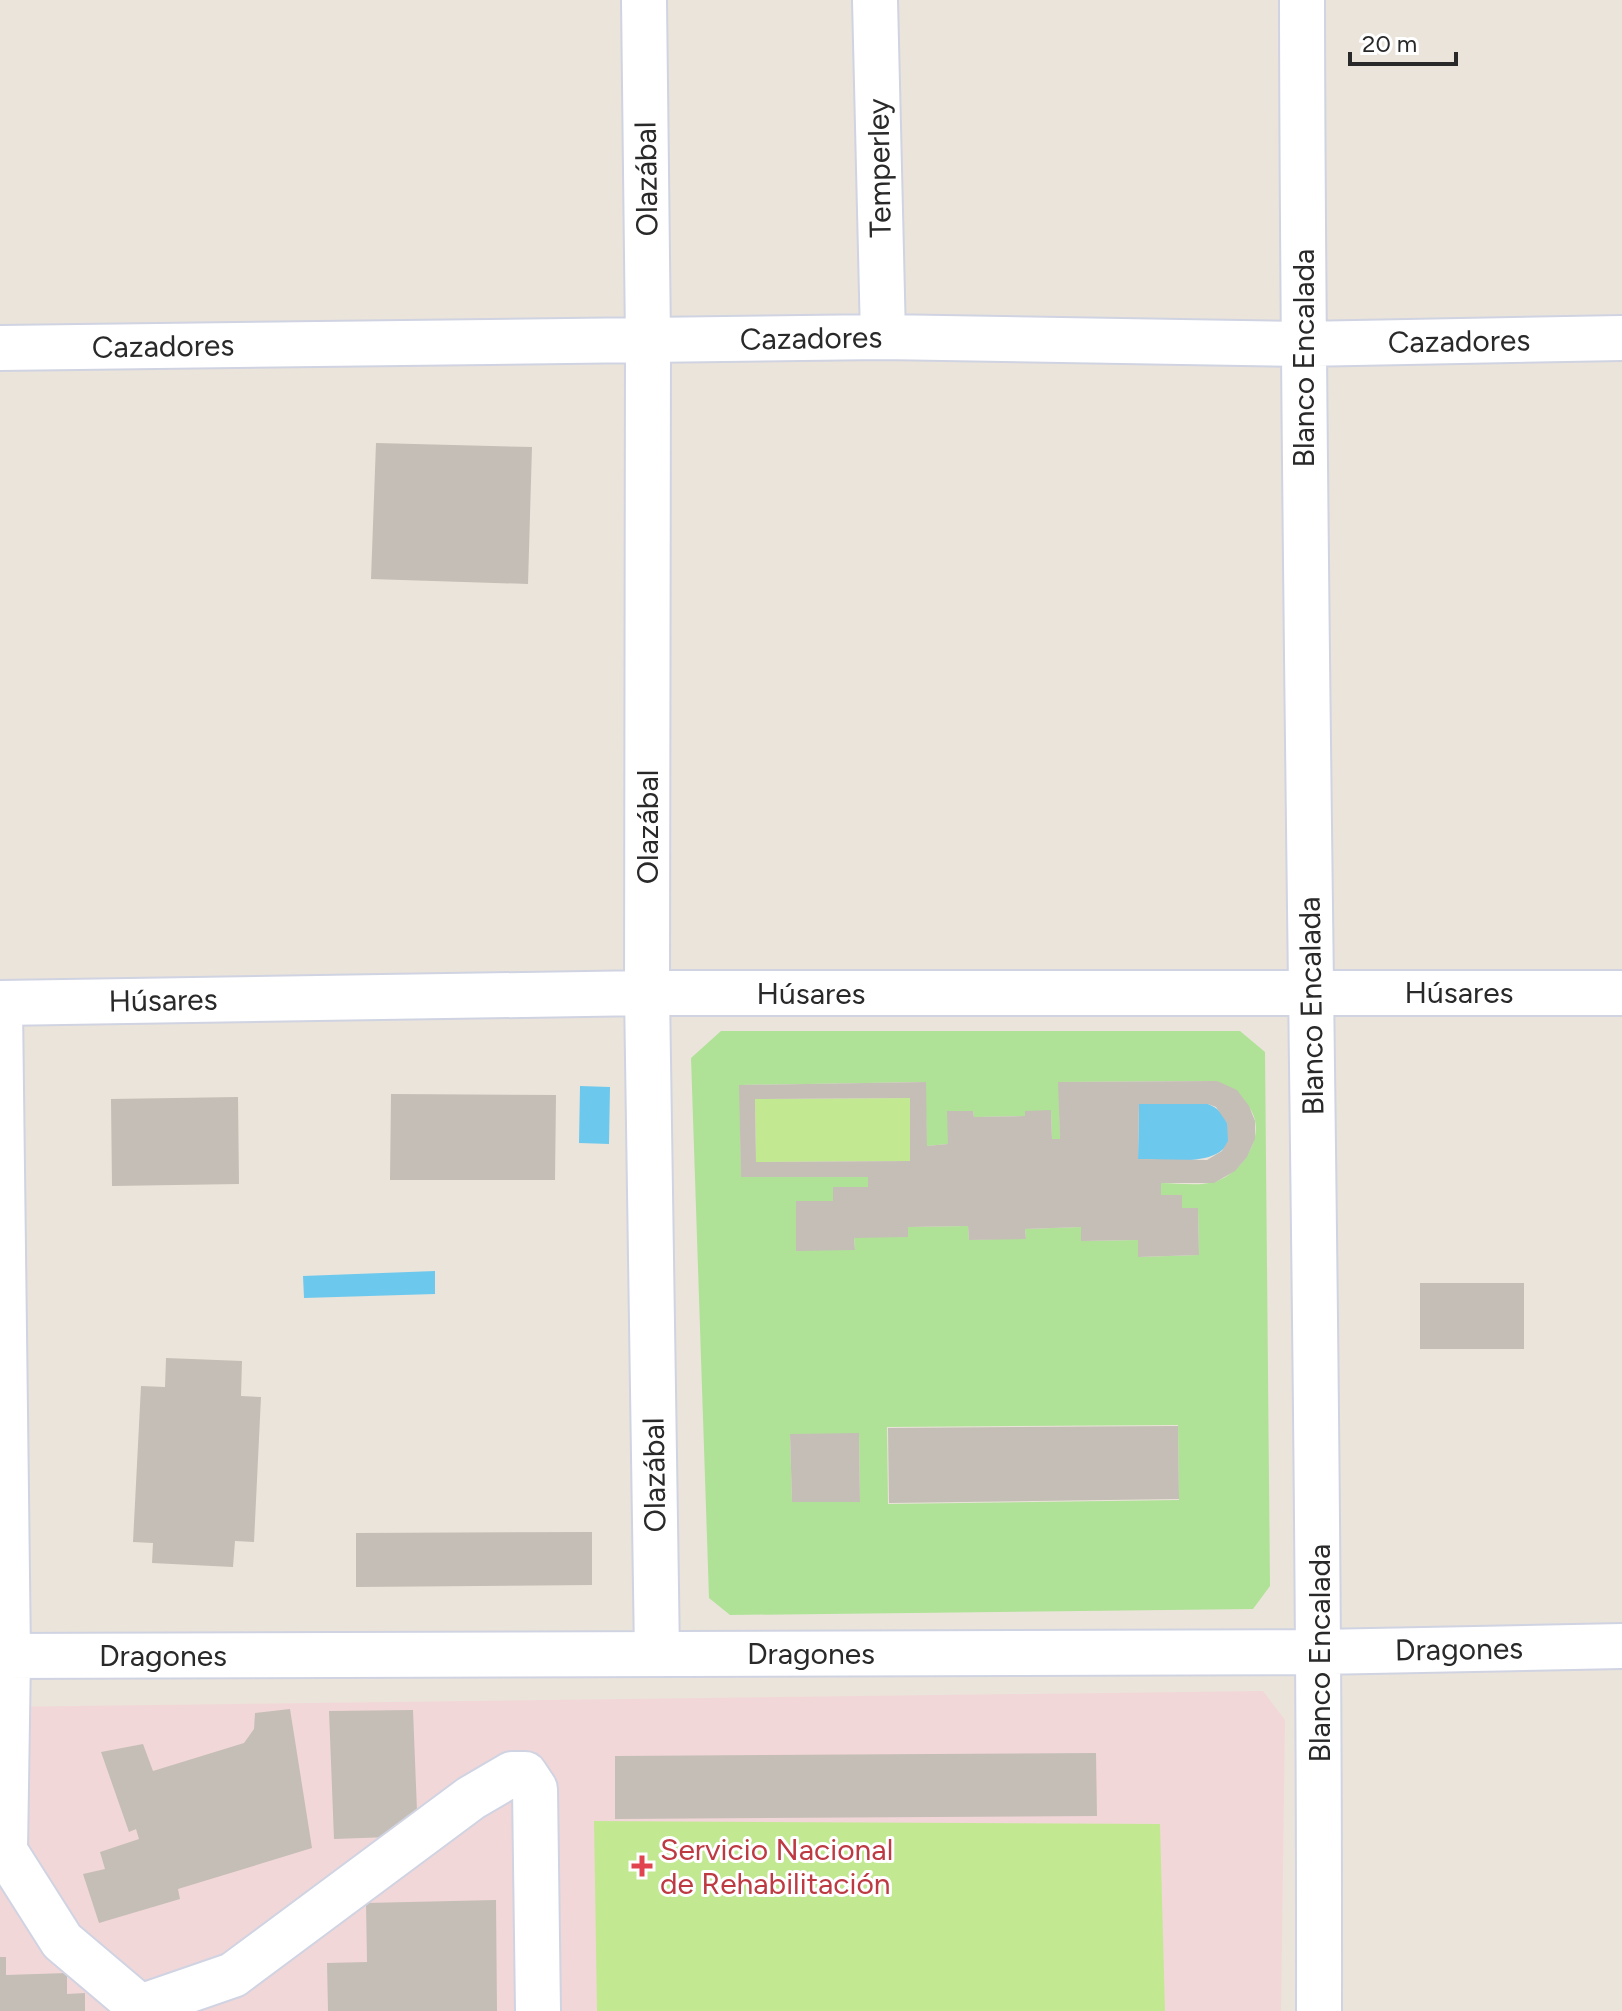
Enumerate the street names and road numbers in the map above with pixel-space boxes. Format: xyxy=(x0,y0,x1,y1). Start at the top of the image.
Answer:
street label: Temperley xyxy=(859,98,899,238)
street label: Olazábal xyxy=(627,121,665,237)
street label: Blanco Encalada xyxy=(1285,249,1322,467)
street label: Cazadores xyxy=(739,318,883,358)
street label: Cazadores xyxy=(1387,321,1531,361)
street label: Cazadores xyxy=(91,326,235,366)
street label: Olazábal xyxy=(629,770,666,884)
street label: Blanco Encalada xyxy=(1291,896,1331,1116)
street label: Húsares xyxy=(1404,974,1514,1011)
street label: Húsares xyxy=(756,975,866,1012)
street label: Húsares xyxy=(108,981,218,1019)
street label: Olazábal xyxy=(635,1417,673,1533)
street label: Blanco Encalada xyxy=(1301,1544,1338,1762)
street label: Dragones xyxy=(1395,1629,1523,1669)
street label: Dragones xyxy=(747,1635,875,1672)
street label: Dragones xyxy=(99,1637,227,1674)

